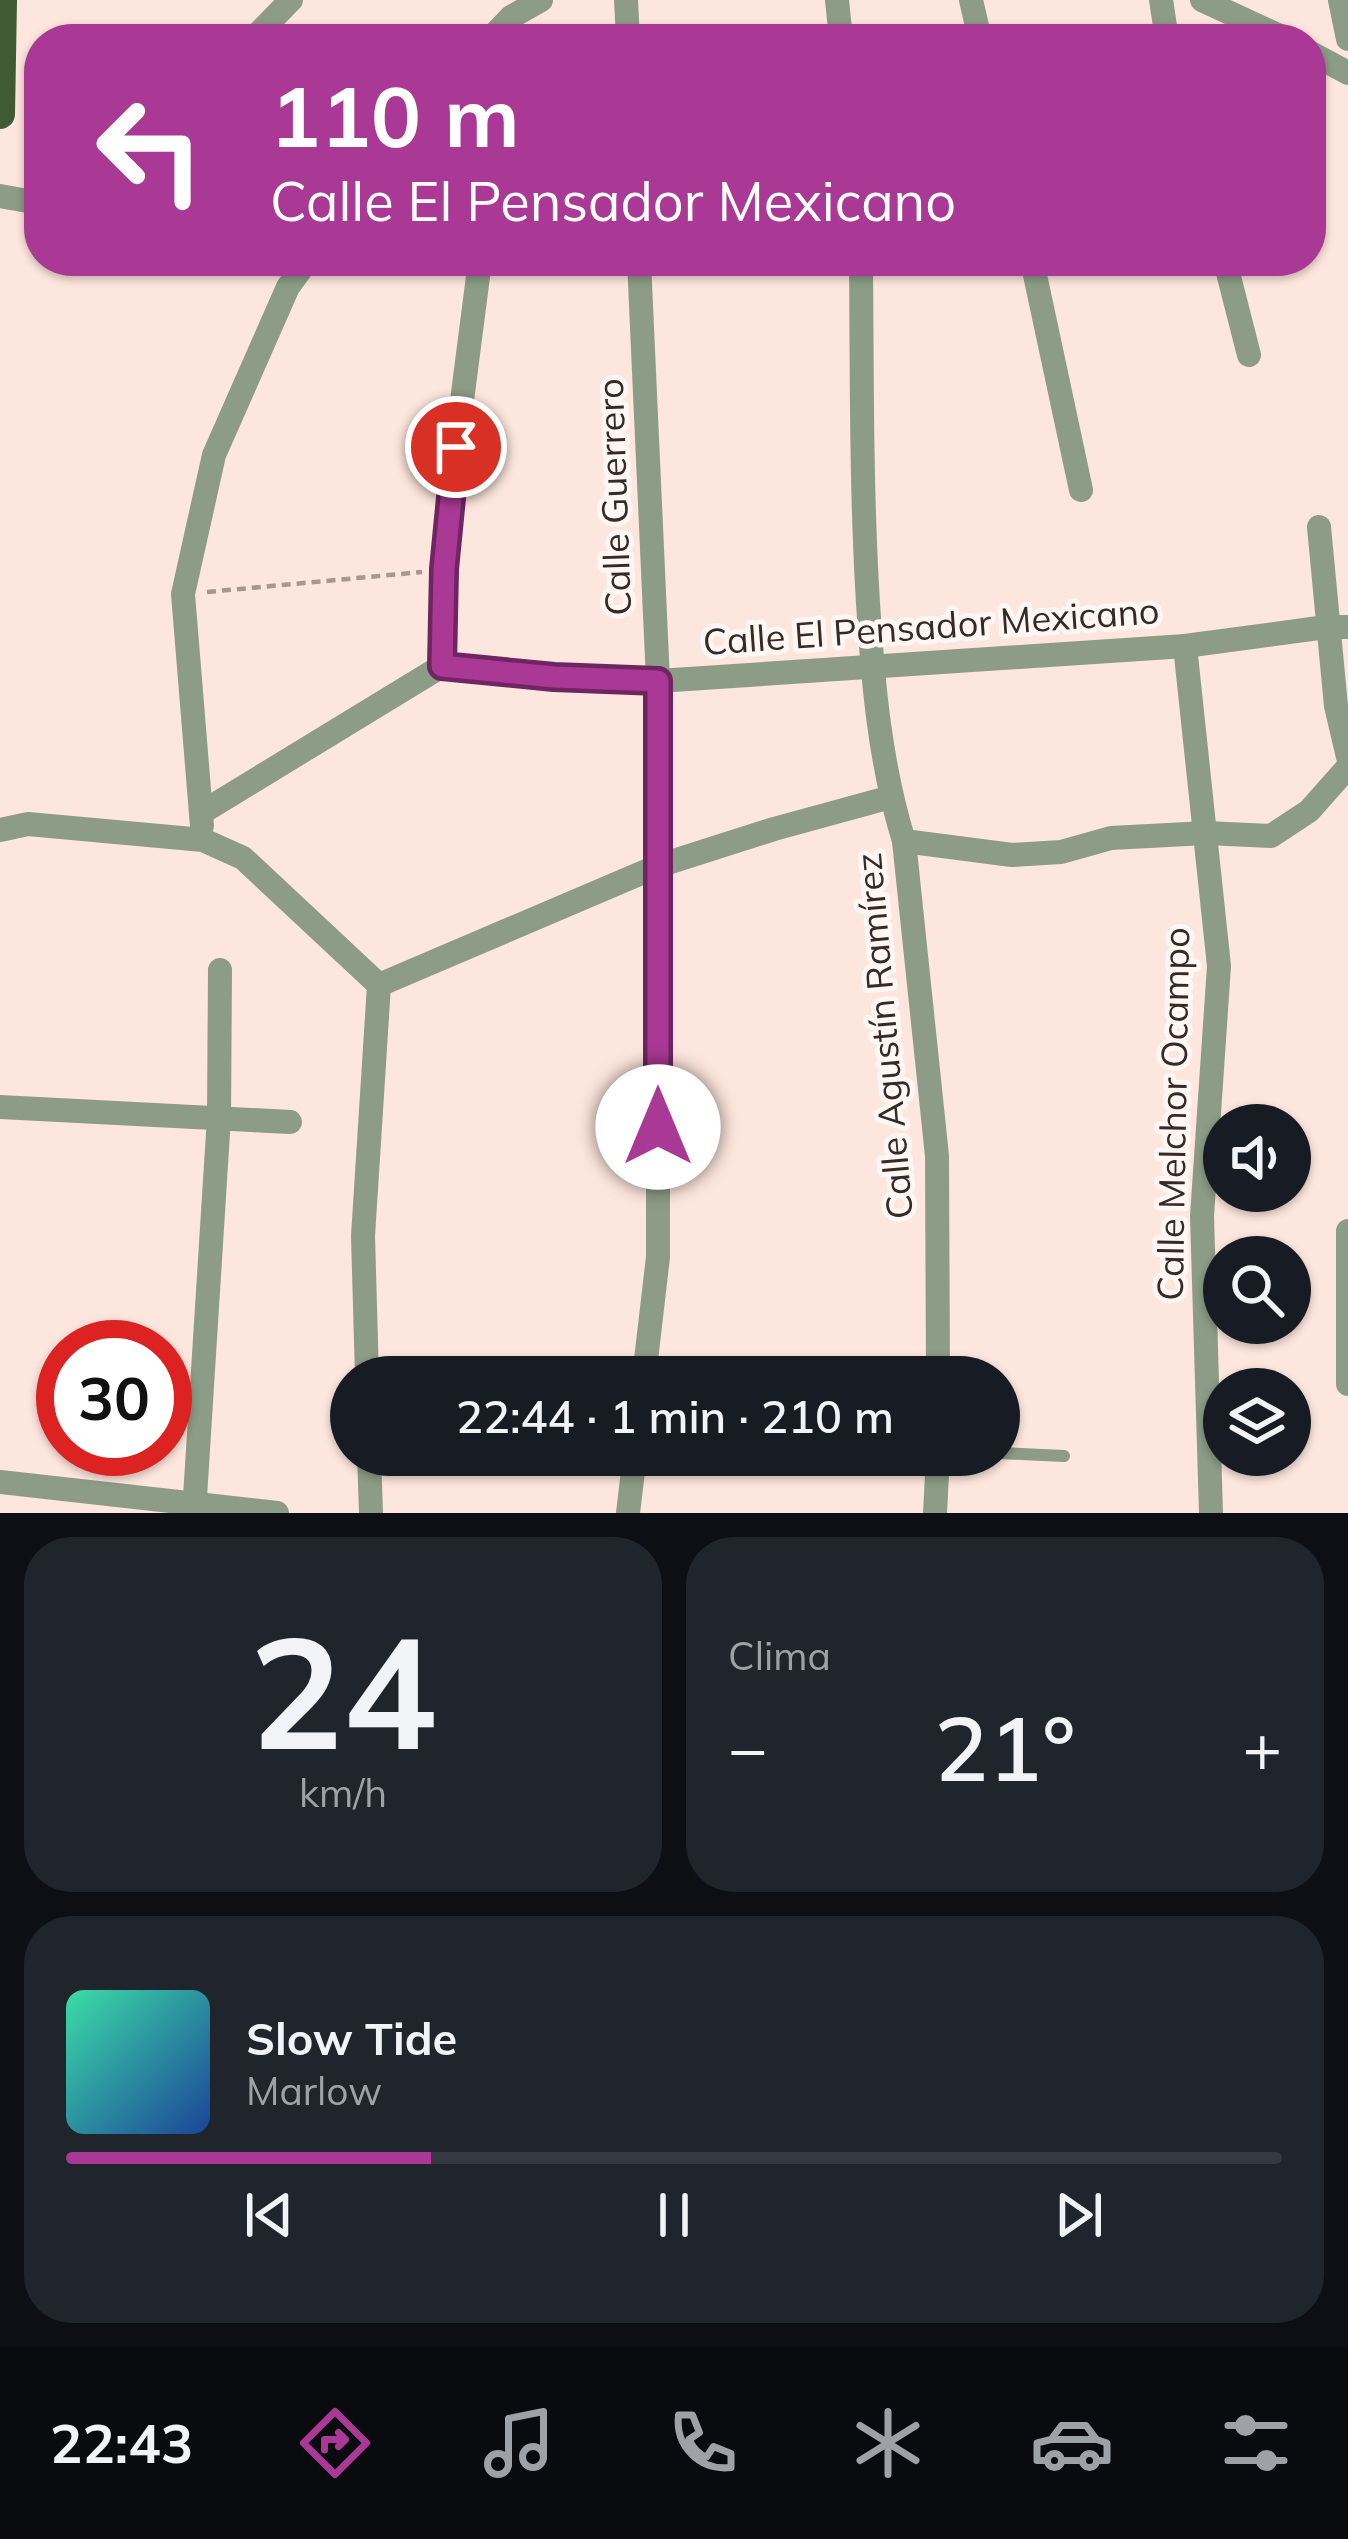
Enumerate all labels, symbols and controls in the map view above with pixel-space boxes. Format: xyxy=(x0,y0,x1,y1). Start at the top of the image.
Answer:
text: 110 m xyxy=(270,63,520,168)
icon: left xyxy=(72,72,228,228)
text: Calle El Pensador Mexicano xyxy=(270,167,956,235)
street label: Calle Guerrero xyxy=(587,378,640,616)
pin xyxy=(405,396,507,498)
icon: arrive xyxy=(423,414,489,480)
street label: Calle El Pensador Mexicano xyxy=(701,587,1161,664)
street label: Calle Agustín Ramírez xyxy=(845,851,922,1221)
street label: Calle Melchor Ocampo xyxy=(1147,927,1198,1301)
position arrow xyxy=(595,1064,721,1190)
map controls xyxy=(1203,1104,1311,1476)
button: sound xyxy=(1203,1104,1311,1212)
button: search xyxy=(1203,1236,1311,1344)
speed limit sign: 30 xyxy=(36,1320,192,1476)
button: layers xyxy=(1203,1368,1311,1476)
text: 22:44 · 1 min · 210 m xyxy=(456,1388,894,1444)
text: 24 xyxy=(249,1592,437,1788)
text: Clima xyxy=(728,1631,831,1680)
text: 21° xyxy=(934,1691,1076,1804)
text: − xyxy=(728,1706,768,1789)
text: + xyxy=(1242,1706,1282,1789)
text: km/h xyxy=(299,1768,387,1817)
text: Slow Tide xyxy=(246,2010,457,2066)
text: Marlow xyxy=(246,2066,382,2115)
icon: previous xyxy=(236,2182,302,2248)
icon: pause xyxy=(641,2182,707,2248)
icon: next xyxy=(1046,2182,1112,2248)
icon: directions xyxy=(293,2401,377,2485)
icon: music xyxy=(477,2401,561,2485)
icon: phone xyxy=(661,2401,745,2485)
icon: climate xyxy=(846,2401,930,2485)
icon: car xyxy=(1030,2401,1114,2485)
icon: filters xyxy=(1214,2401,1298,2485)
text: 22:43 xyxy=(50,2409,193,2477)

